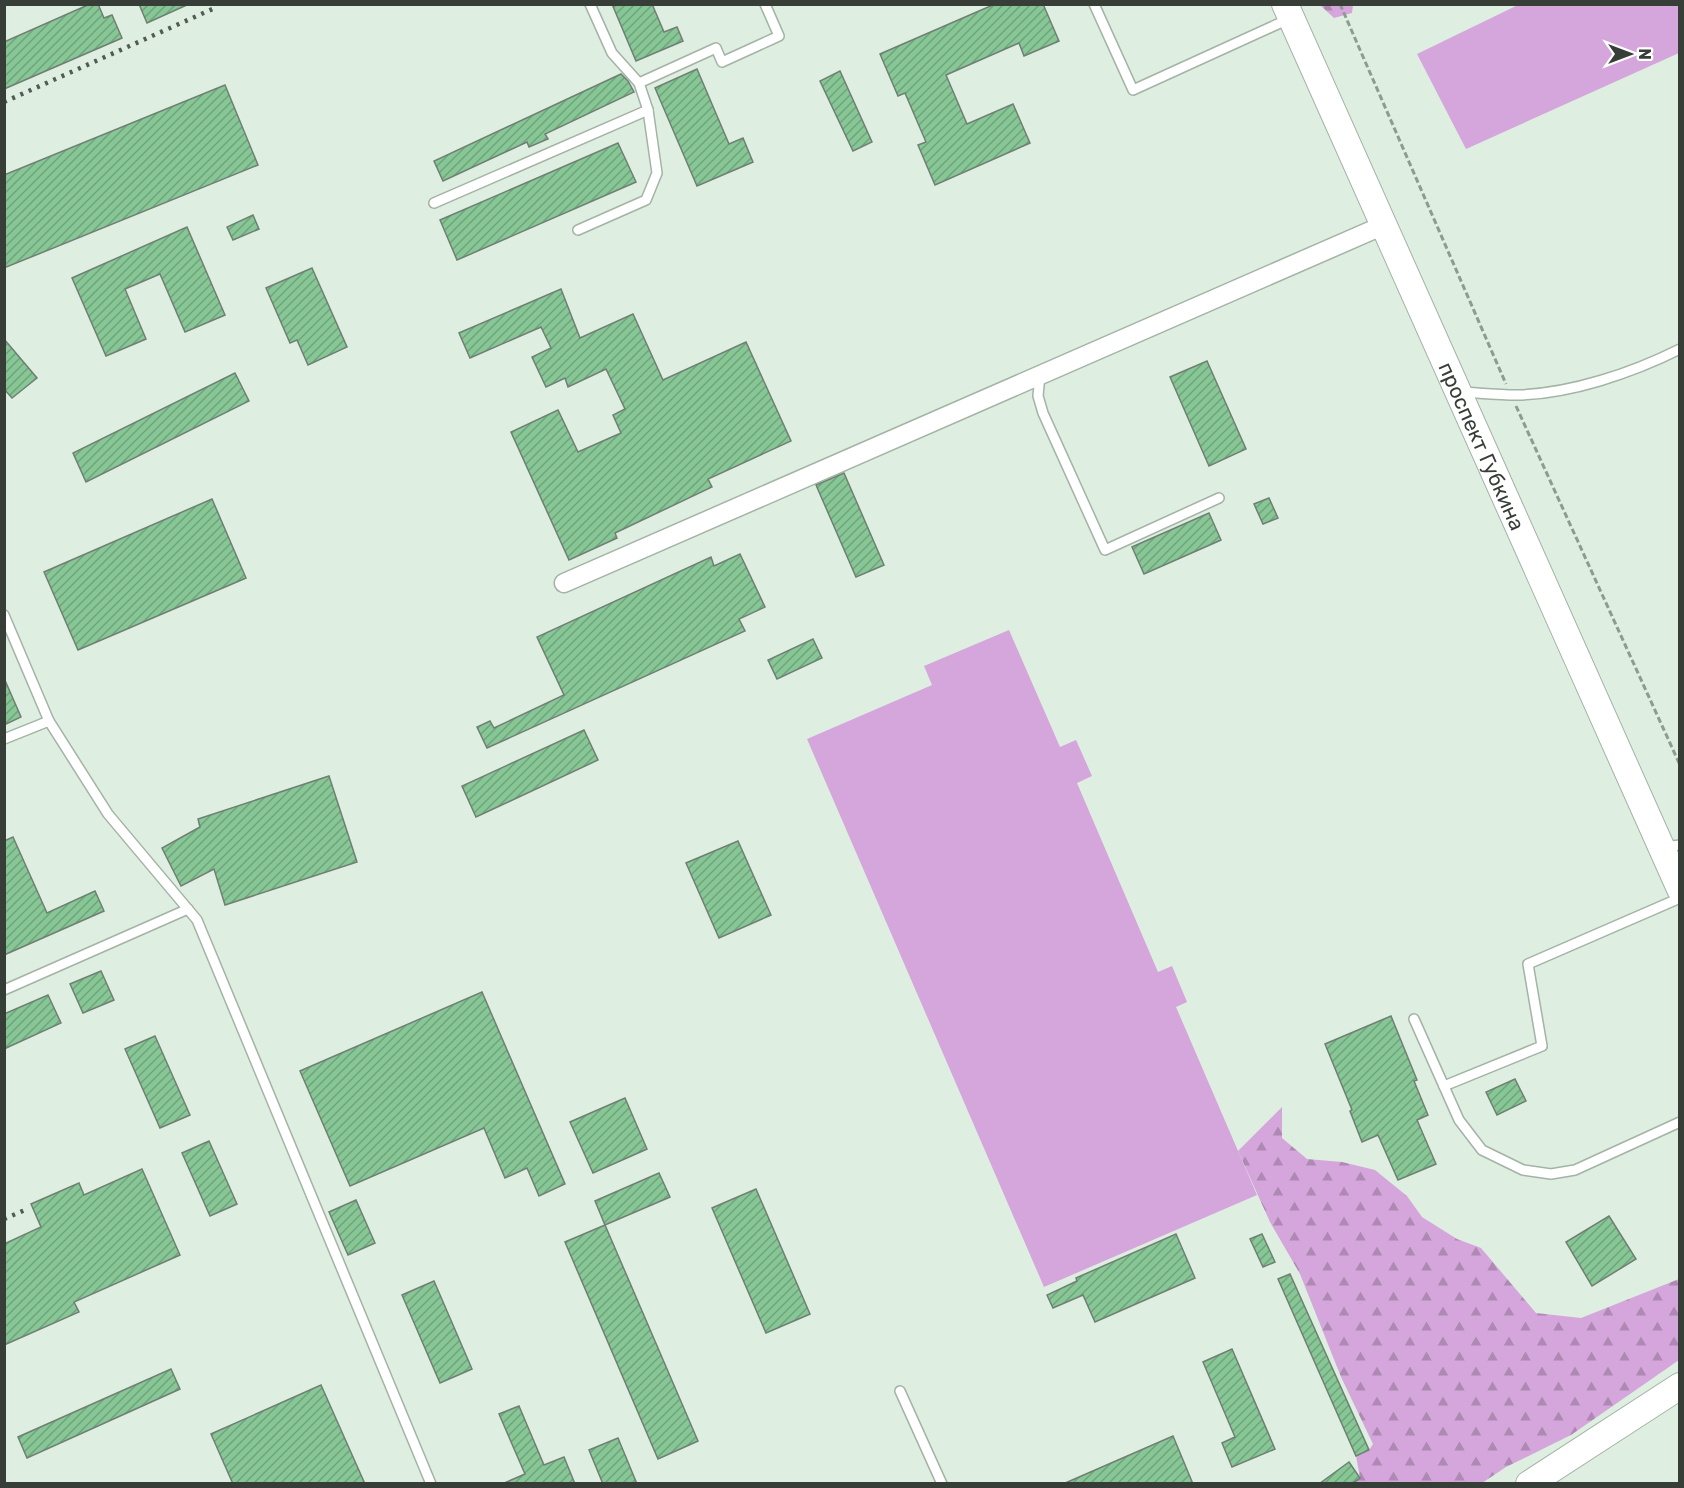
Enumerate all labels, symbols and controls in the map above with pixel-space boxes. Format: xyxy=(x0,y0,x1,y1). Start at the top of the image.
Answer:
north arrow xyxy=(1600,24,1660,84)
text: N xyxy=(1635,48,1654,60)
street label: проспект Губкина xyxy=(1434,358,1531,534)

